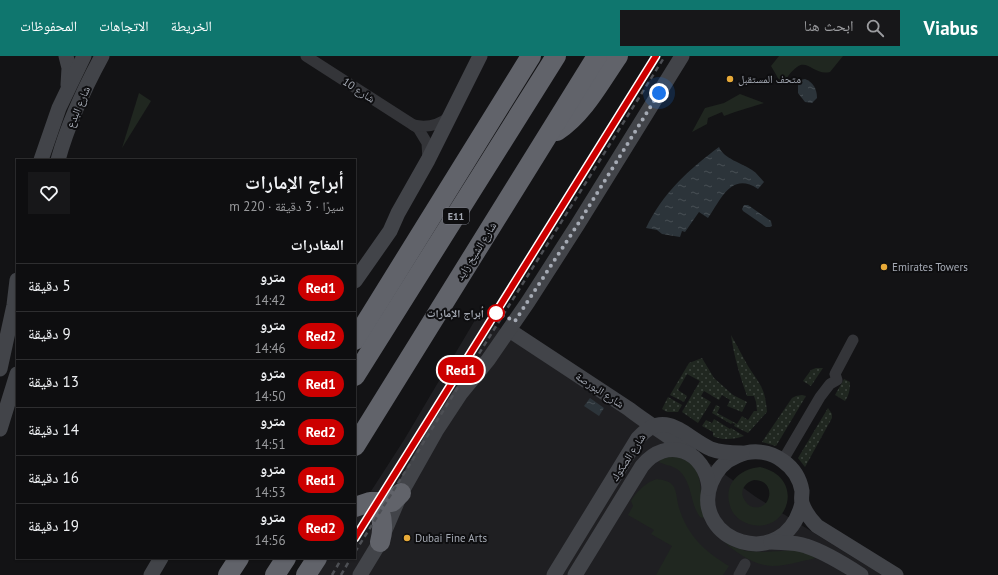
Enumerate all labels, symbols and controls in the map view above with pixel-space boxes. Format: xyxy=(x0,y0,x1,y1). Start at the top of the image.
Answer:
search box xyxy=(620,10,900,46)
text: ابحث هنا xyxy=(804,16,854,35)
text: Viabus xyxy=(924,16,978,40)
text: المحفوظات xyxy=(20,17,77,35)
text: الاتجاهات xyxy=(99,17,149,35)
text: الخريطة xyxy=(171,17,212,35)
icon: search xyxy=(864,17,886,39)
place label: متحف المستقبل xyxy=(738,72,801,86)
street label: شارع 10 xyxy=(340,74,378,106)
marker: متحف المستقبل xyxy=(725,74,735,84)
your location xyxy=(649,83,669,103)
street label: شارع البدع xyxy=(63,84,93,130)
text: أبراج الإمارات xyxy=(245,170,344,194)
button: heart xyxy=(28,172,70,214)
text: سيرًا · 3 دقيقة · 220 m xyxy=(229,198,344,215)
road number: E11 xyxy=(443,208,469,224)
street label: شارع الشيخ زايد xyxy=(453,219,499,283)
text: المغادرات xyxy=(291,235,344,254)
place label: Emirates Towers xyxy=(892,260,968,274)
marker: Emirates Towers xyxy=(879,262,889,272)
text: مترو xyxy=(260,267,286,286)
text: 5 دقيقة xyxy=(28,276,71,295)
text: Red1 xyxy=(306,279,336,297)
text: 14:42 xyxy=(254,292,286,309)
marker: أبراج الإمارات xyxy=(487,304,505,322)
place label: أبراج الإمارات xyxy=(427,306,484,321)
text: مترو xyxy=(260,315,286,334)
text: 9 دقيقة xyxy=(28,324,71,343)
text: Red2 xyxy=(306,327,336,345)
text: 14:46 xyxy=(254,340,286,357)
line badge: Red1 xyxy=(433,357,489,383)
text: Red1 xyxy=(446,361,476,379)
text: مترو xyxy=(260,363,286,382)
street label: شارع البورصة xyxy=(573,369,627,411)
text: 13 دقيقة xyxy=(28,372,79,391)
text: Red1 xyxy=(306,375,336,393)
text: 14:50 xyxy=(254,388,286,405)
text: مترو xyxy=(260,411,286,430)
text: 14 دقيقة xyxy=(28,420,79,439)
text: Red2 xyxy=(306,423,336,441)
street label: شارع الصكوك xyxy=(608,431,648,483)
text: 14:51 xyxy=(254,436,286,453)
text: مترو xyxy=(260,459,286,478)
text: 16 دقيقة xyxy=(28,468,79,487)
text: Red1 xyxy=(306,471,336,489)
text: 14:53 xyxy=(254,484,286,501)
text: مترو xyxy=(260,507,286,526)
text: 19 دقيقة xyxy=(28,516,79,535)
text: Red2 xyxy=(306,519,336,537)
place label: Dubai Fine Arts xyxy=(415,531,487,545)
text: 14:56 xyxy=(254,532,286,549)
marker: Dubai Fine Arts xyxy=(402,533,412,543)

